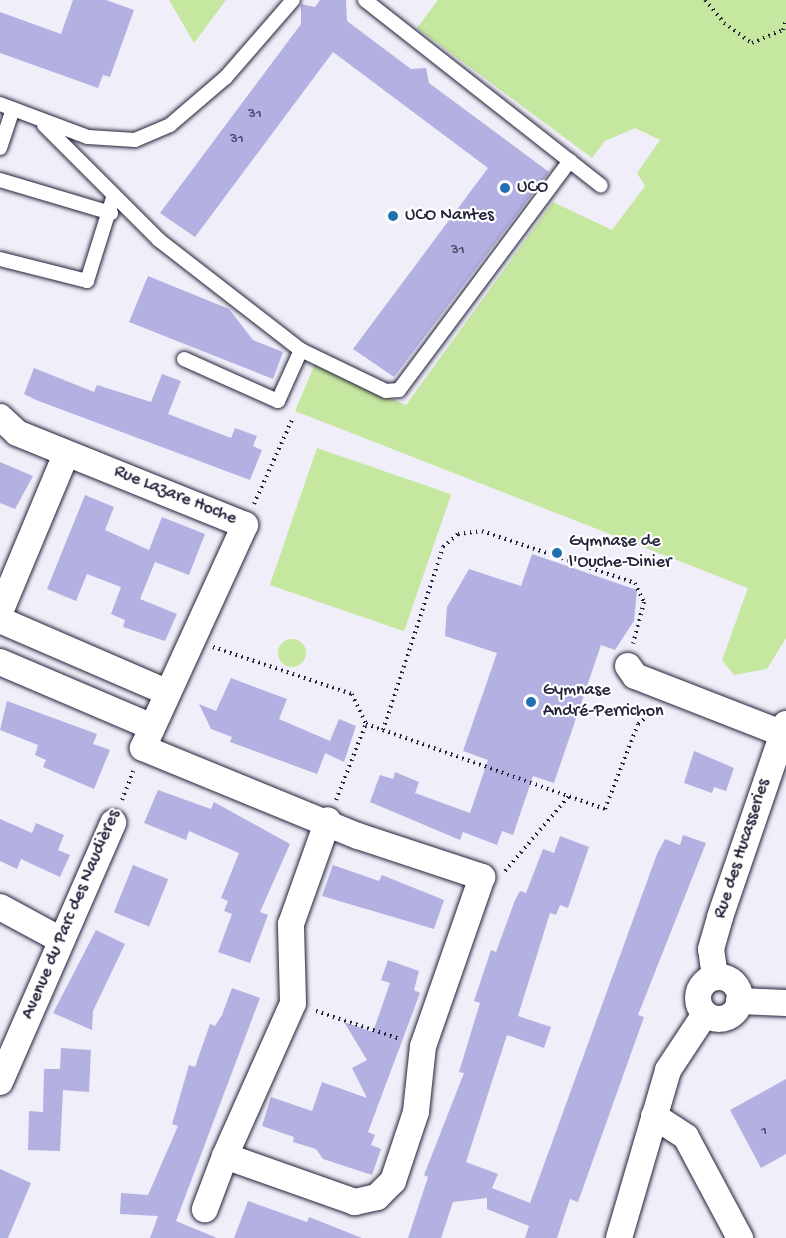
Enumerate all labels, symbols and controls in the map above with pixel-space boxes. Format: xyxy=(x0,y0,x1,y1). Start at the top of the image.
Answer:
house number: 31 xyxy=(248,106,262,124)
house number: 31 xyxy=(230,131,244,149)
place label: UCO xyxy=(517,177,548,199)
marker: UCO xyxy=(498,181,512,195)
place label: UCO Nantes xyxy=(405,205,494,227)
marker: UCO Nantes xyxy=(386,209,400,223)
house number: 31 xyxy=(451,242,465,260)
street label: Rue Lazare Hoche xyxy=(110,462,240,530)
place label: Gymnase de l'Ouche-Dinier xyxy=(569,532,671,574)
marker: Gymnase de l'Ouche-Dinier xyxy=(550,546,564,560)
place label: Gymnase André-Perrichon xyxy=(543,681,664,724)
marker: Gymnase André-Perrichon xyxy=(524,695,538,709)
street label: Rue des Hucasseries xyxy=(710,776,776,922)
street label: Avenue du Parc des Naudières xyxy=(18,807,126,1023)
house number: 1 xyxy=(761,1123,767,1141)

